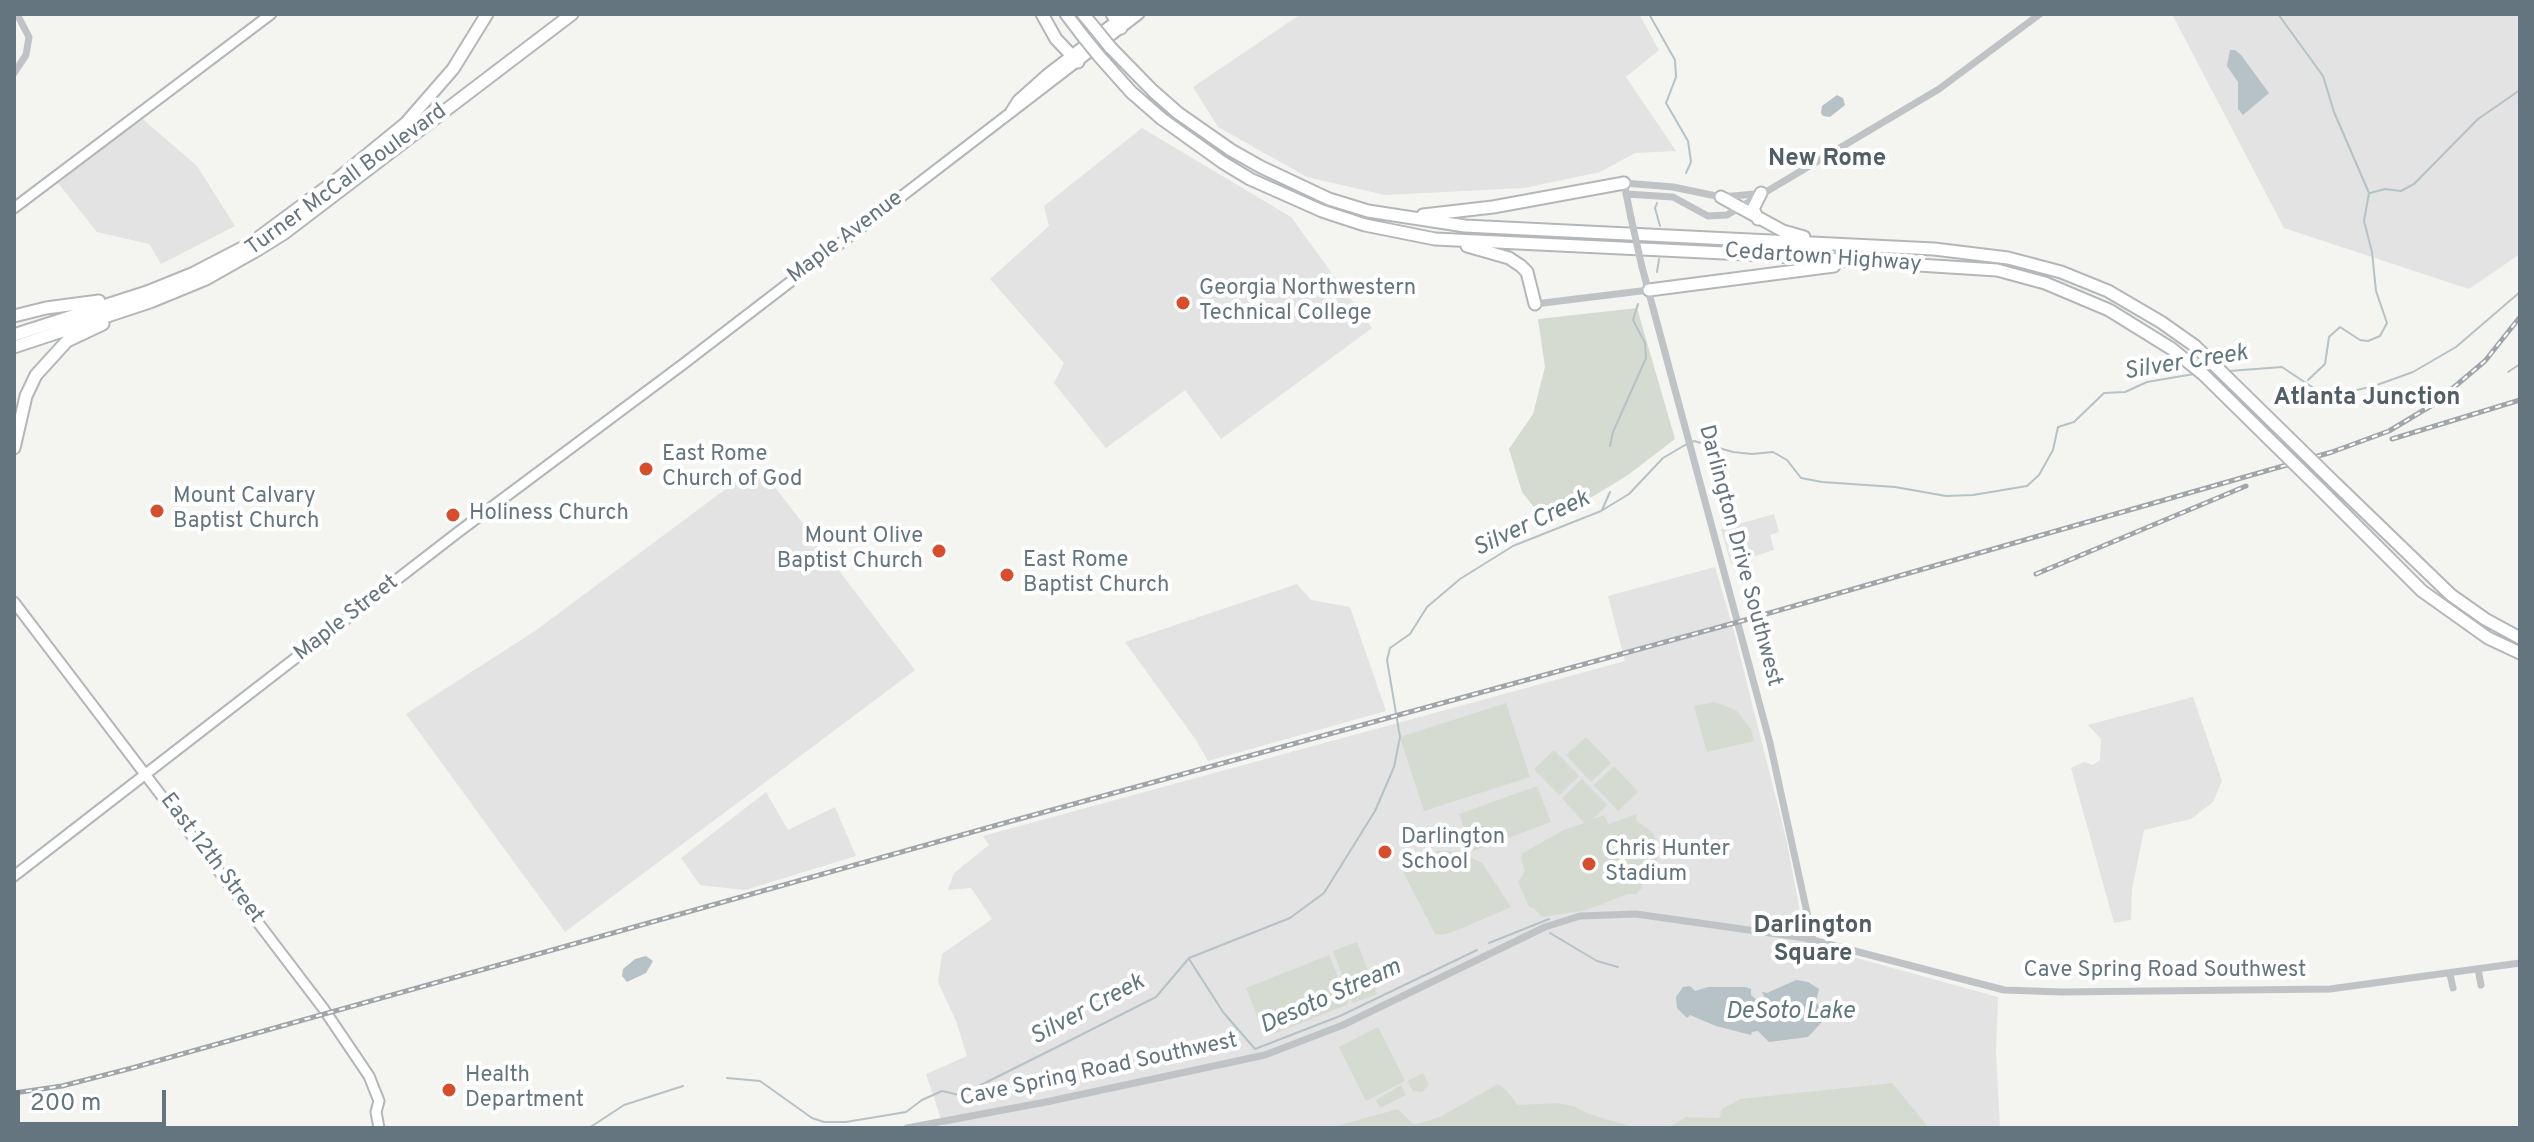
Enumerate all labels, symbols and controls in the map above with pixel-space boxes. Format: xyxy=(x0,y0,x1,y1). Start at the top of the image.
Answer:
street label: Turner McCall Boulevard xyxy=(241,99,453,263)
district label: New Rome xyxy=(1768,146,1886,174)
street label: Maple Avenue xyxy=(783,186,909,290)
street label: Cedartown Highway xyxy=(1724,239,1922,279)
place label: Georgia Northwestern Technical College xyxy=(1199,277,1416,328)
marker: Georgia Northwestern Technical College xyxy=(1174,294,1192,312)
water label: Silver Creek xyxy=(2122,340,2250,388)
district label: Atlanta Junction xyxy=(2274,385,2460,413)
street label: Darlington Drive Southwest xyxy=(1691,422,1787,690)
place label: East Rome Church of God xyxy=(662,443,802,494)
marker: East Rome Church of God xyxy=(637,460,655,478)
place label: Mount Calvary Baptist Church xyxy=(173,485,319,536)
water label: Silver Creek xyxy=(1469,486,1595,564)
marker: Mount Calvary Baptist Church xyxy=(148,502,166,520)
place label: Holiness Church xyxy=(469,502,629,528)
marker: Holiness Church xyxy=(444,506,462,524)
place label: Mount Olive Baptist Church xyxy=(777,525,923,576)
marker: Mount Olive Baptist Church xyxy=(930,542,948,560)
place label: East Rome Baptist Church xyxy=(1023,549,1169,600)
marker: East Rome Baptist Church xyxy=(998,566,1016,584)
street label: Maple Street xyxy=(290,570,404,668)
street label: East 12th Street xyxy=(154,789,268,929)
place label: Darlington School xyxy=(1401,826,1505,878)
place label: Chris Hunter Stadium xyxy=(1605,838,1730,890)
marker: Darlington School xyxy=(1376,843,1394,861)
marker: Chris Hunter Stadium xyxy=(1580,855,1598,873)
district label: Darlington Square xyxy=(1754,913,1872,969)
water label: Desoto Stream xyxy=(1256,954,1406,1042)
street label: Cave Spring Road Southwest xyxy=(2024,959,2306,985)
water label: Silver Creek xyxy=(1026,969,1150,1053)
water label: DeSoto Lake xyxy=(1725,999,1855,1027)
street label: Cave Spring Road Southwest xyxy=(958,1029,1240,1113)
place label: Health Department xyxy=(465,1064,584,1116)
scale bar xyxy=(20,1074,170,1124)
marker: Health Department xyxy=(440,1081,458,1099)
text: 200 m xyxy=(30,1089,101,1119)

